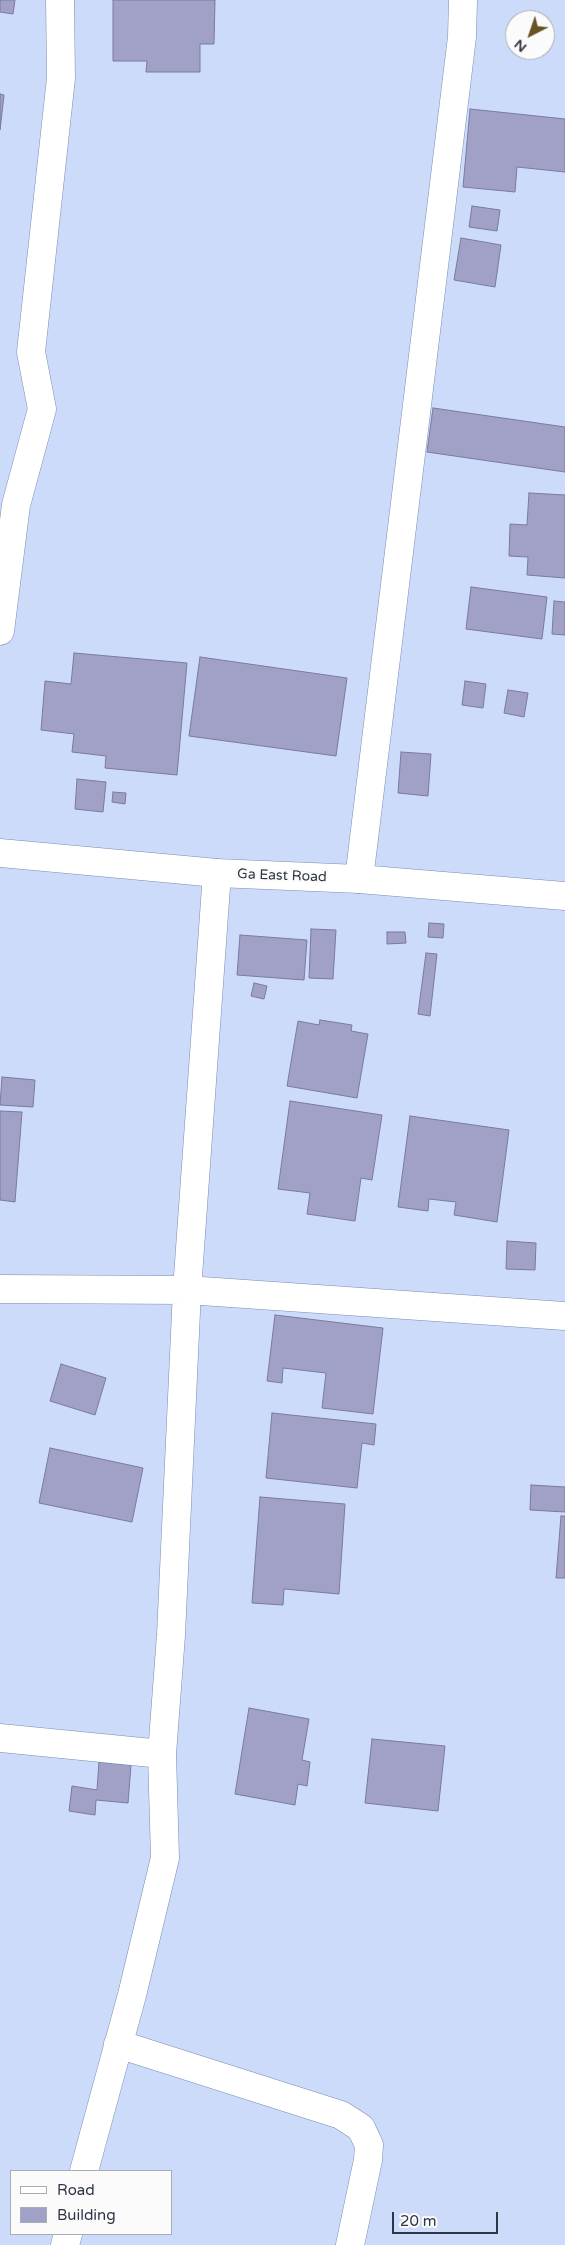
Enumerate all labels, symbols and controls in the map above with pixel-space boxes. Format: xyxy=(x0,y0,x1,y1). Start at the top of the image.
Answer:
north arrow xyxy=(505,10,555,60)
text: N xyxy=(511,36,530,56)
street label: Ga East Road xyxy=(237,866,327,886)
legend xyxy=(10,2170,172,2235)
text: Road xyxy=(57,2181,95,2199)
scale bar xyxy=(395,2202,501,2234)
text: Building xyxy=(57,2206,116,2224)
text: 20 m xyxy=(400,2212,437,2230)

